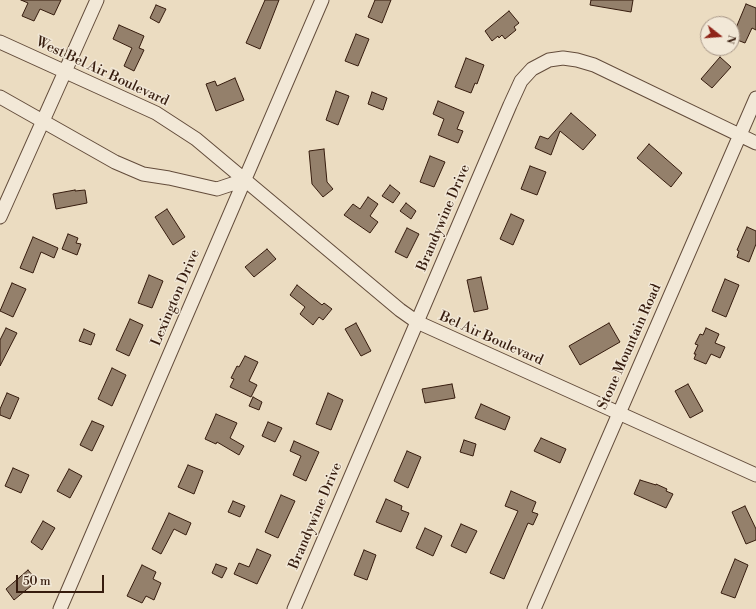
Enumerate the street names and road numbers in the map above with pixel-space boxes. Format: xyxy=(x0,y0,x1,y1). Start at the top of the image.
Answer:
street label: West Bel Air Boulevard xyxy=(33,34,171,110)
street label: Brandywine Drive xyxy=(414,162,474,274)
street label: Lexington Drive xyxy=(148,247,204,349)
street label: Stone Mountain Road xyxy=(595,281,665,413)
street label: Bel Air Boulevard xyxy=(437,309,545,369)
street label: Brandywine Drive xyxy=(286,460,346,572)

